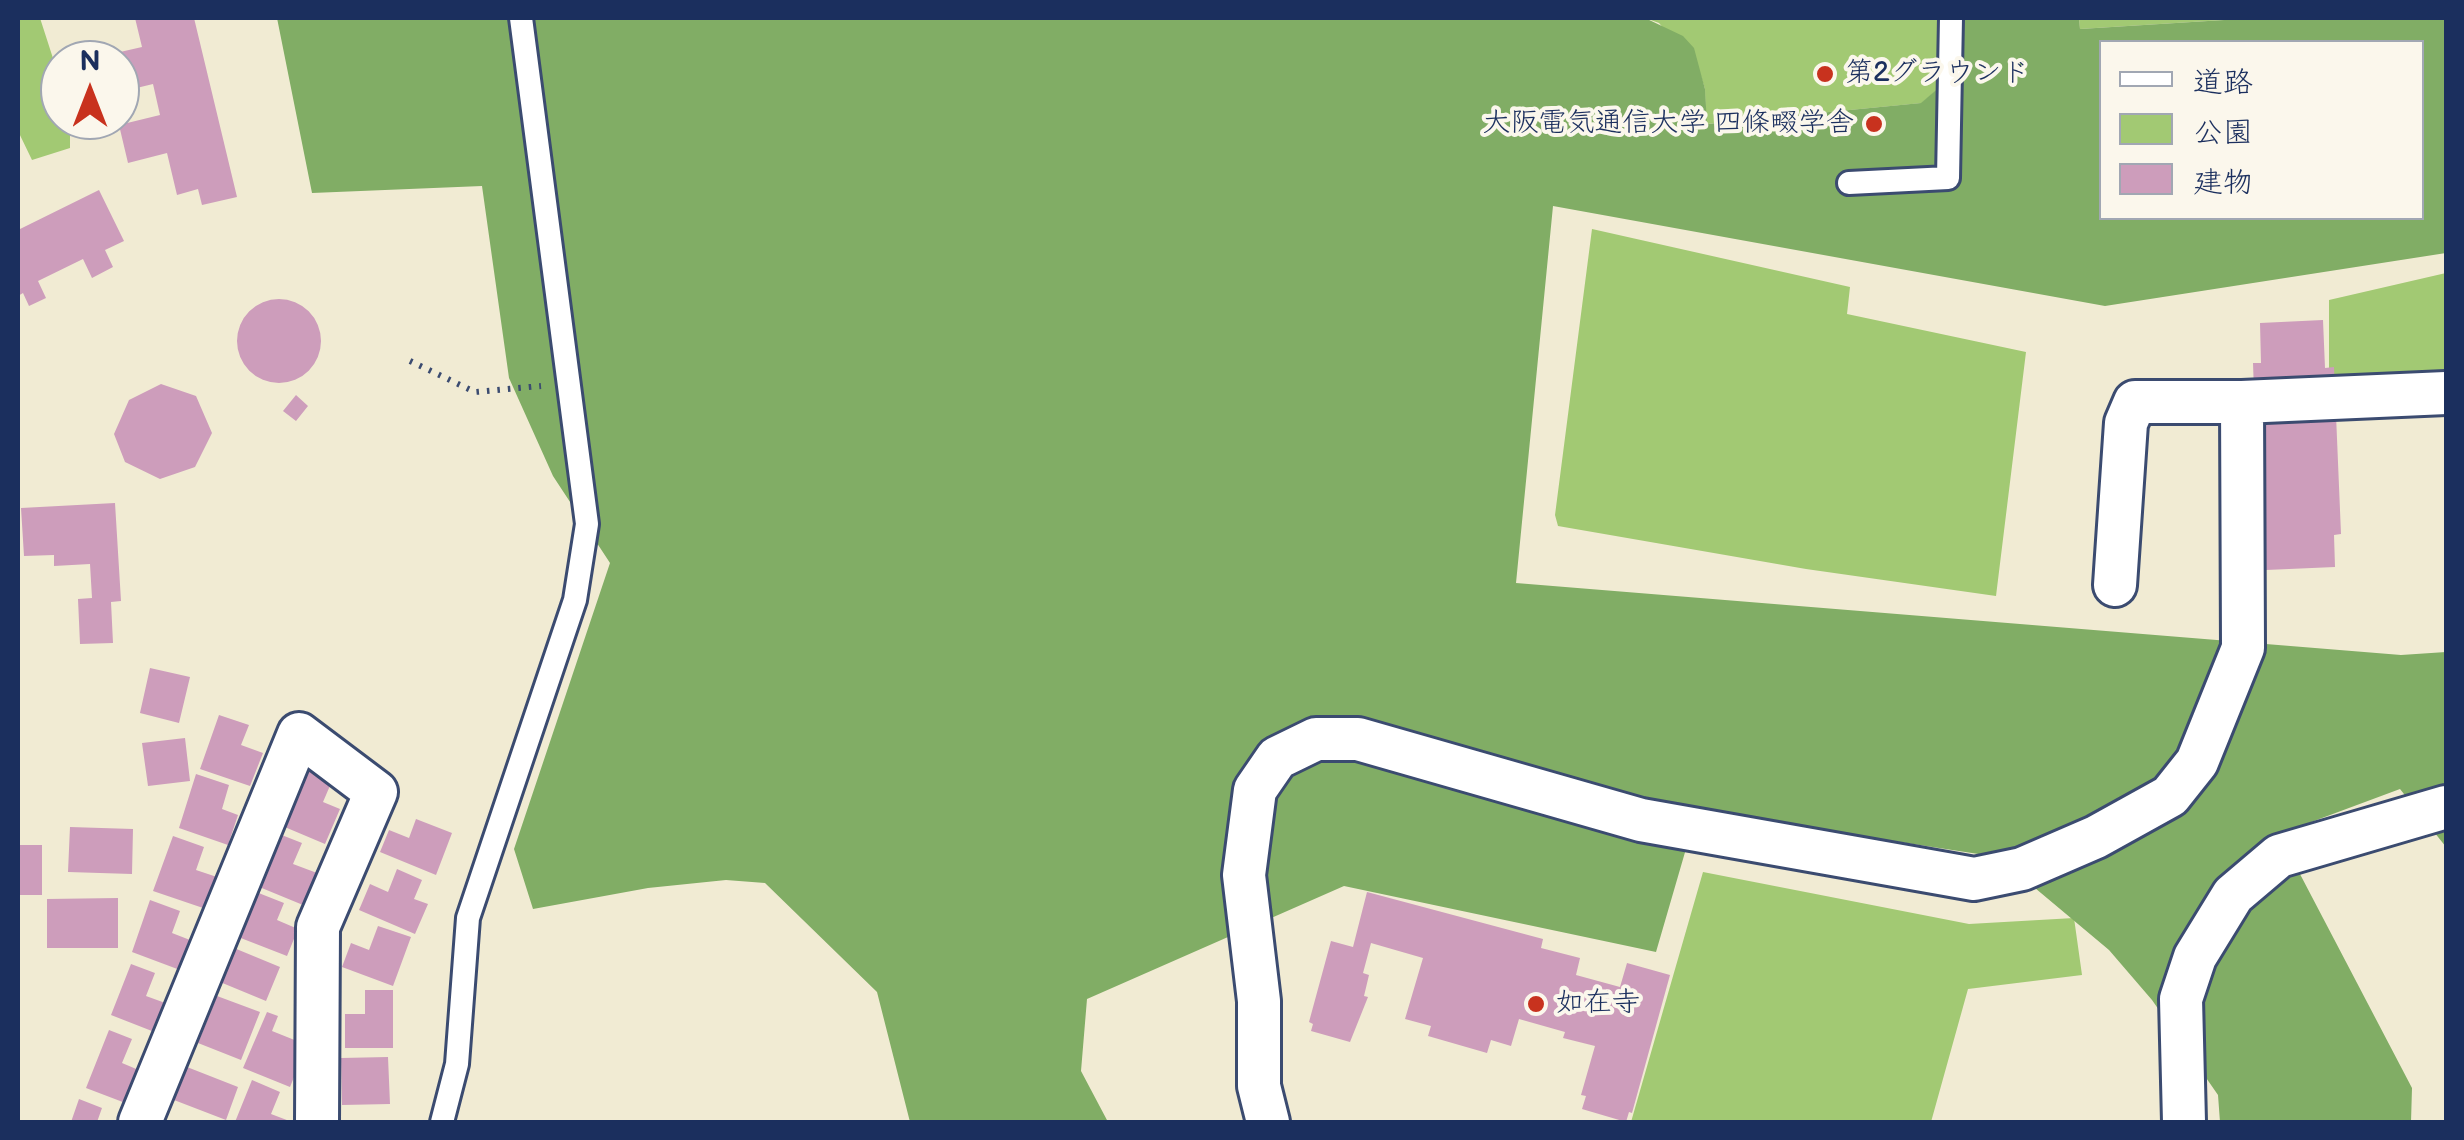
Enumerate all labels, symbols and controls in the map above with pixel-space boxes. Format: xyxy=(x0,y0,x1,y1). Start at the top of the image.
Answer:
north arrow xyxy=(40,40,140,140)
legend xyxy=(2099,40,2424,220)
text: N xyxy=(79,45,101,78)
place label: 第2グラウンド xyxy=(1845,57,2030,91)
marker: 第2グラウンド xyxy=(1814,63,1836,85)
text: 道路 xyxy=(2193,65,2253,101)
place label: 大阪電気通信大学 四條畷学舎 xyxy=(1482,107,1854,141)
marker: 大阪電気通信大学 四條畷学舎 xyxy=(1863,113,1885,135)
text: 公園 xyxy=(2193,115,2253,151)
text: 建物 xyxy=(2193,165,2253,201)
place label: 如在寺 xyxy=(1556,987,1640,1021)
marker: 如在寺 xyxy=(1525,993,1547,1015)

